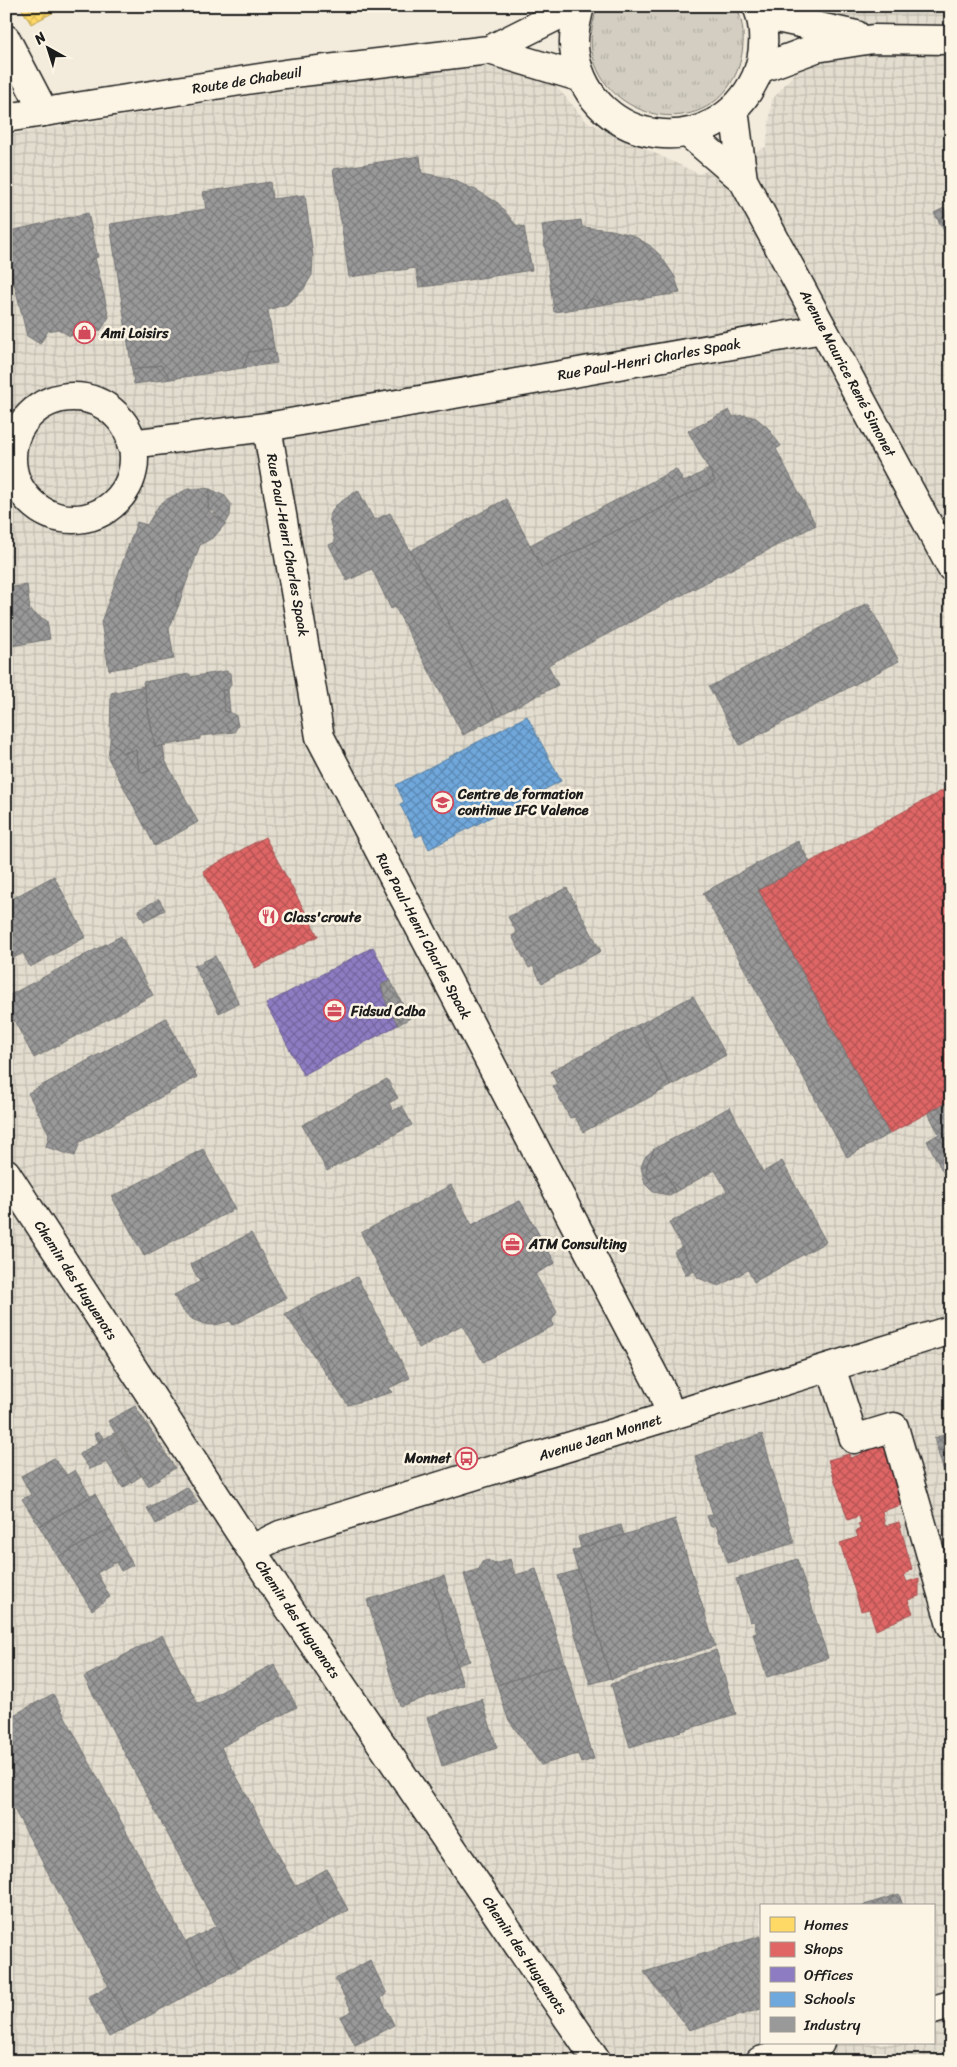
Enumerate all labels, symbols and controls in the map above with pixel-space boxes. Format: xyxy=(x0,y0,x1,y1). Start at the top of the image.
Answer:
north arrow xyxy=(22,22,72,72)
text: N xyxy=(28,25,52,52)
street label: Route de Chabeuil xyxy=(190,59,305,102)
street label: Avenue Maurice René Simonet xyxy=(792,284,903,463)
shop icon: Ami Loisirs xyxy=(73,321,97,345)
place label: Ami Loisirs xyxy=(100,321,169,346)
street label: Rue Paul-Henri Charles Spaak xyxy=(555,331,743,388)
street label: Rue Paul-Henri Charles Spaak xyxy=(259,451,316,639)
place label: Centre de formation continue IFC Valence xyxy=(457,782,589,823)
school or university icon: Centre de formation continue IFC Valence xyxy=(430,790,454,814)
street label: Rue Paul-Henri Charles Spaak xyxy=(369,848,478,1024)
restaurant icon: Class'croute xyxy=(256,905,280,929)
place label: Class'croute xyxy=(283,905,362,930)
office icon: Fidsud Cdba xyxy=(323,999,347,1023)
place label: Fidsud Cdba xyxy=(350,999,426,1024)
street label: Chemin des Huguenots xyxy=(27,1215,124,1345)
office icon: ATM Consulting xyxy=(501,1232,525,1256)
place label: ATM Consulting xyxy=(528,1232,627,1257)
street label: Avenue Jean Monnet xyxy=(534,1407,665,1468)
place label: Monnet xyxy=(404,1446,452,1471)
bus stop icon: Monnet xyxy=(455,1446,479,1470)
street label: Chemin des Huguenots xyxy=(248,1555,347,1684)
street label: Chemin des Huguenots xyxy=(475,1891,574,2020)
legend xyxy=(760,1904,934,2044)
text: Homes xyxy=(804,1912,848,1938)
text: Shops xyxy=(804,1936,844,1962)
text: Offices xyxy=(804,1962,853,1988)
text: Schools xyxy=(804,1986,855,2012)
text: Industry xyxy=(803,2012,861,2038)

